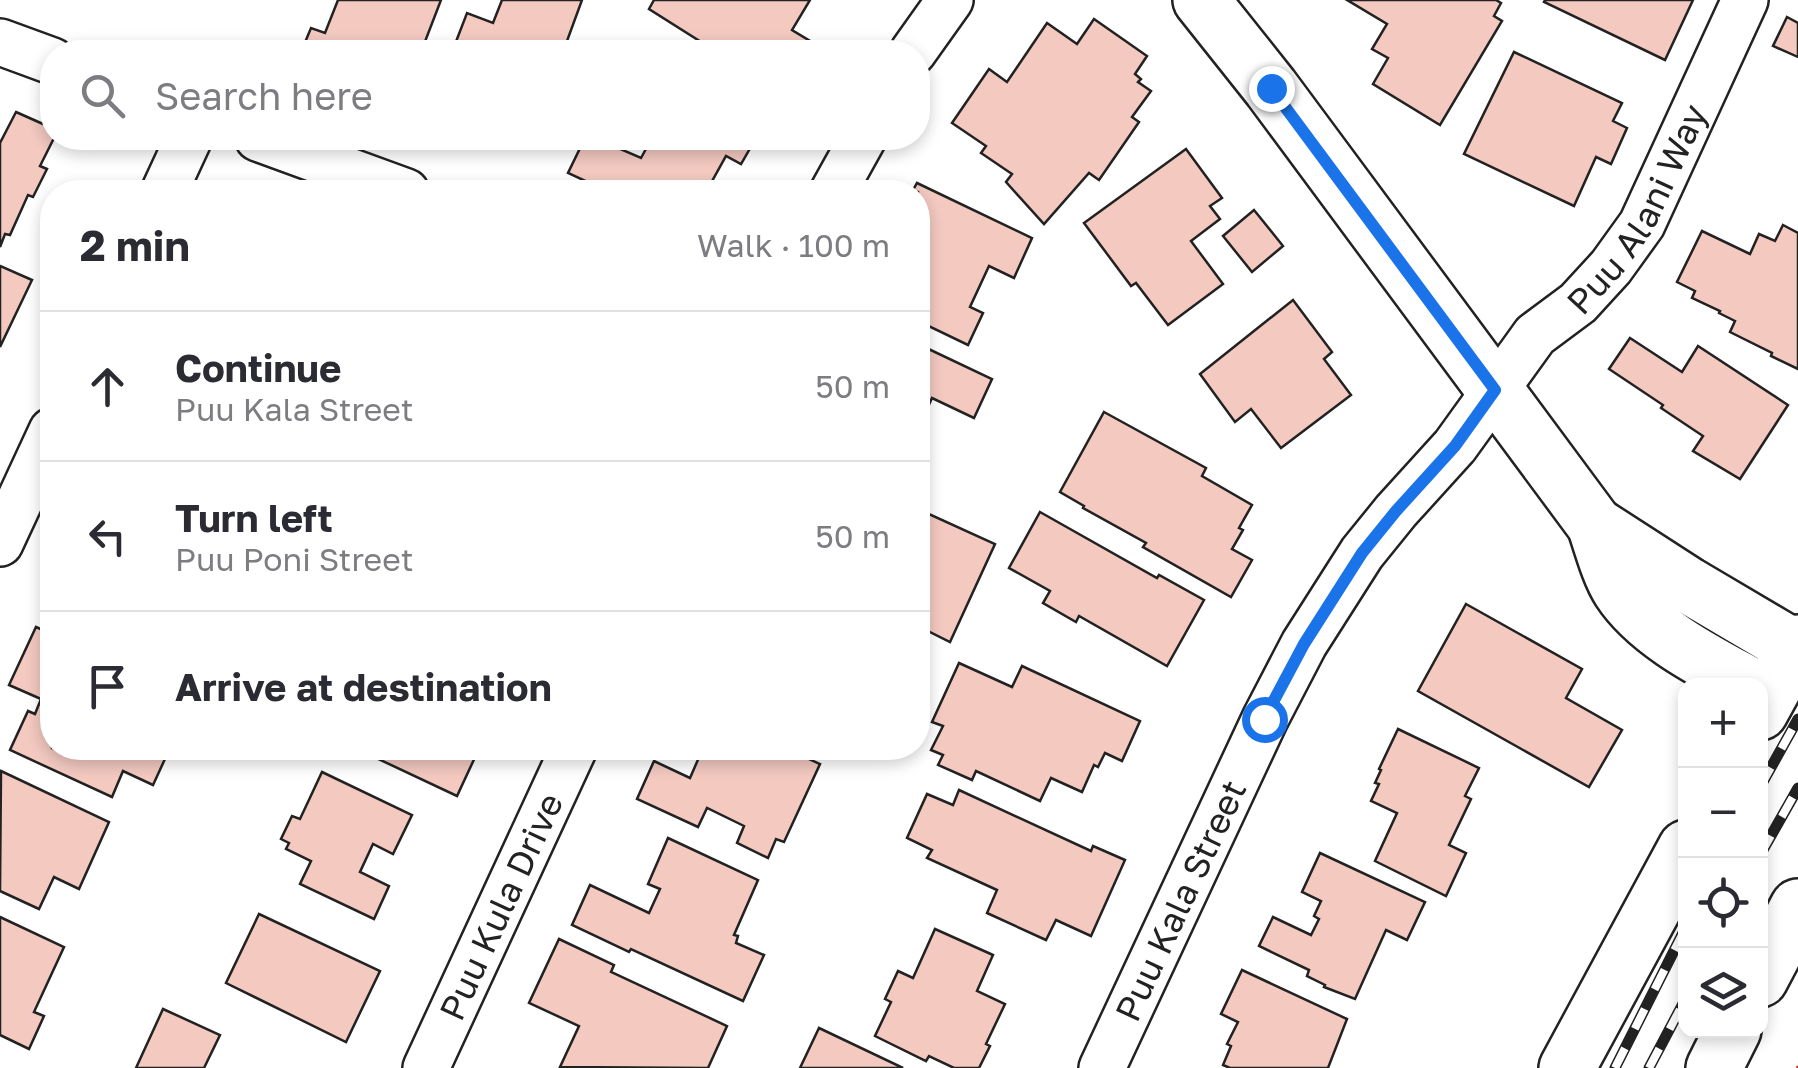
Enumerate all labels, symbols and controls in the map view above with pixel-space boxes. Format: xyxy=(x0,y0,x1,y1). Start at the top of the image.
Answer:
search box xyxy=(40,40,930,150)
route end xyxy=(1249,66,1295,112)
icon: search xyxy=(75,68,130,123)
text: Search here xyxy=(155,73,373,118)
street label: Puu Alani Way xyxy=(1558,98,1715,322)
text: 2 min xyxy=(80,220,190,270)
text: Walk · 100 m xyxy=(697,226,890,264)
text: Continue xyxy=(175,345,341,390)
icon: ahead xyxy=(80,359,135,414)
text: 50 m xyxy=(815,367,890,405)
text: Puu Kala Street xyxy=(175,390,414,428)
text: Turn left xyxy=(175,495,333,540)
icon: left xyxy=(80,509,135,564)
text: 50 m xyxy=(815,517,890,555)
text: Puu Poni Street xyxy=(175,540,414,578)
icon: arrive xyxy=(80,659,135,714)
text: Arrive at destination xyxy=(175,664,552,709)
map controls xyxy=(1678,678,1768,1038)
button: + xyxy=(1678,678,1768,768)
route start xyxy=(1242,697,1288,743)
button: − xyxy=(1678,768,1768,858)
street label: Puu Kala Street xyxy=(1106,773,1255,1028)
street label: Puu Kula Drive xyxy=(430,786,571,1027)
button: locate xyxy=(1678,858,1768,948)
button: layers xyxy=(1678,948,1768,1038)

